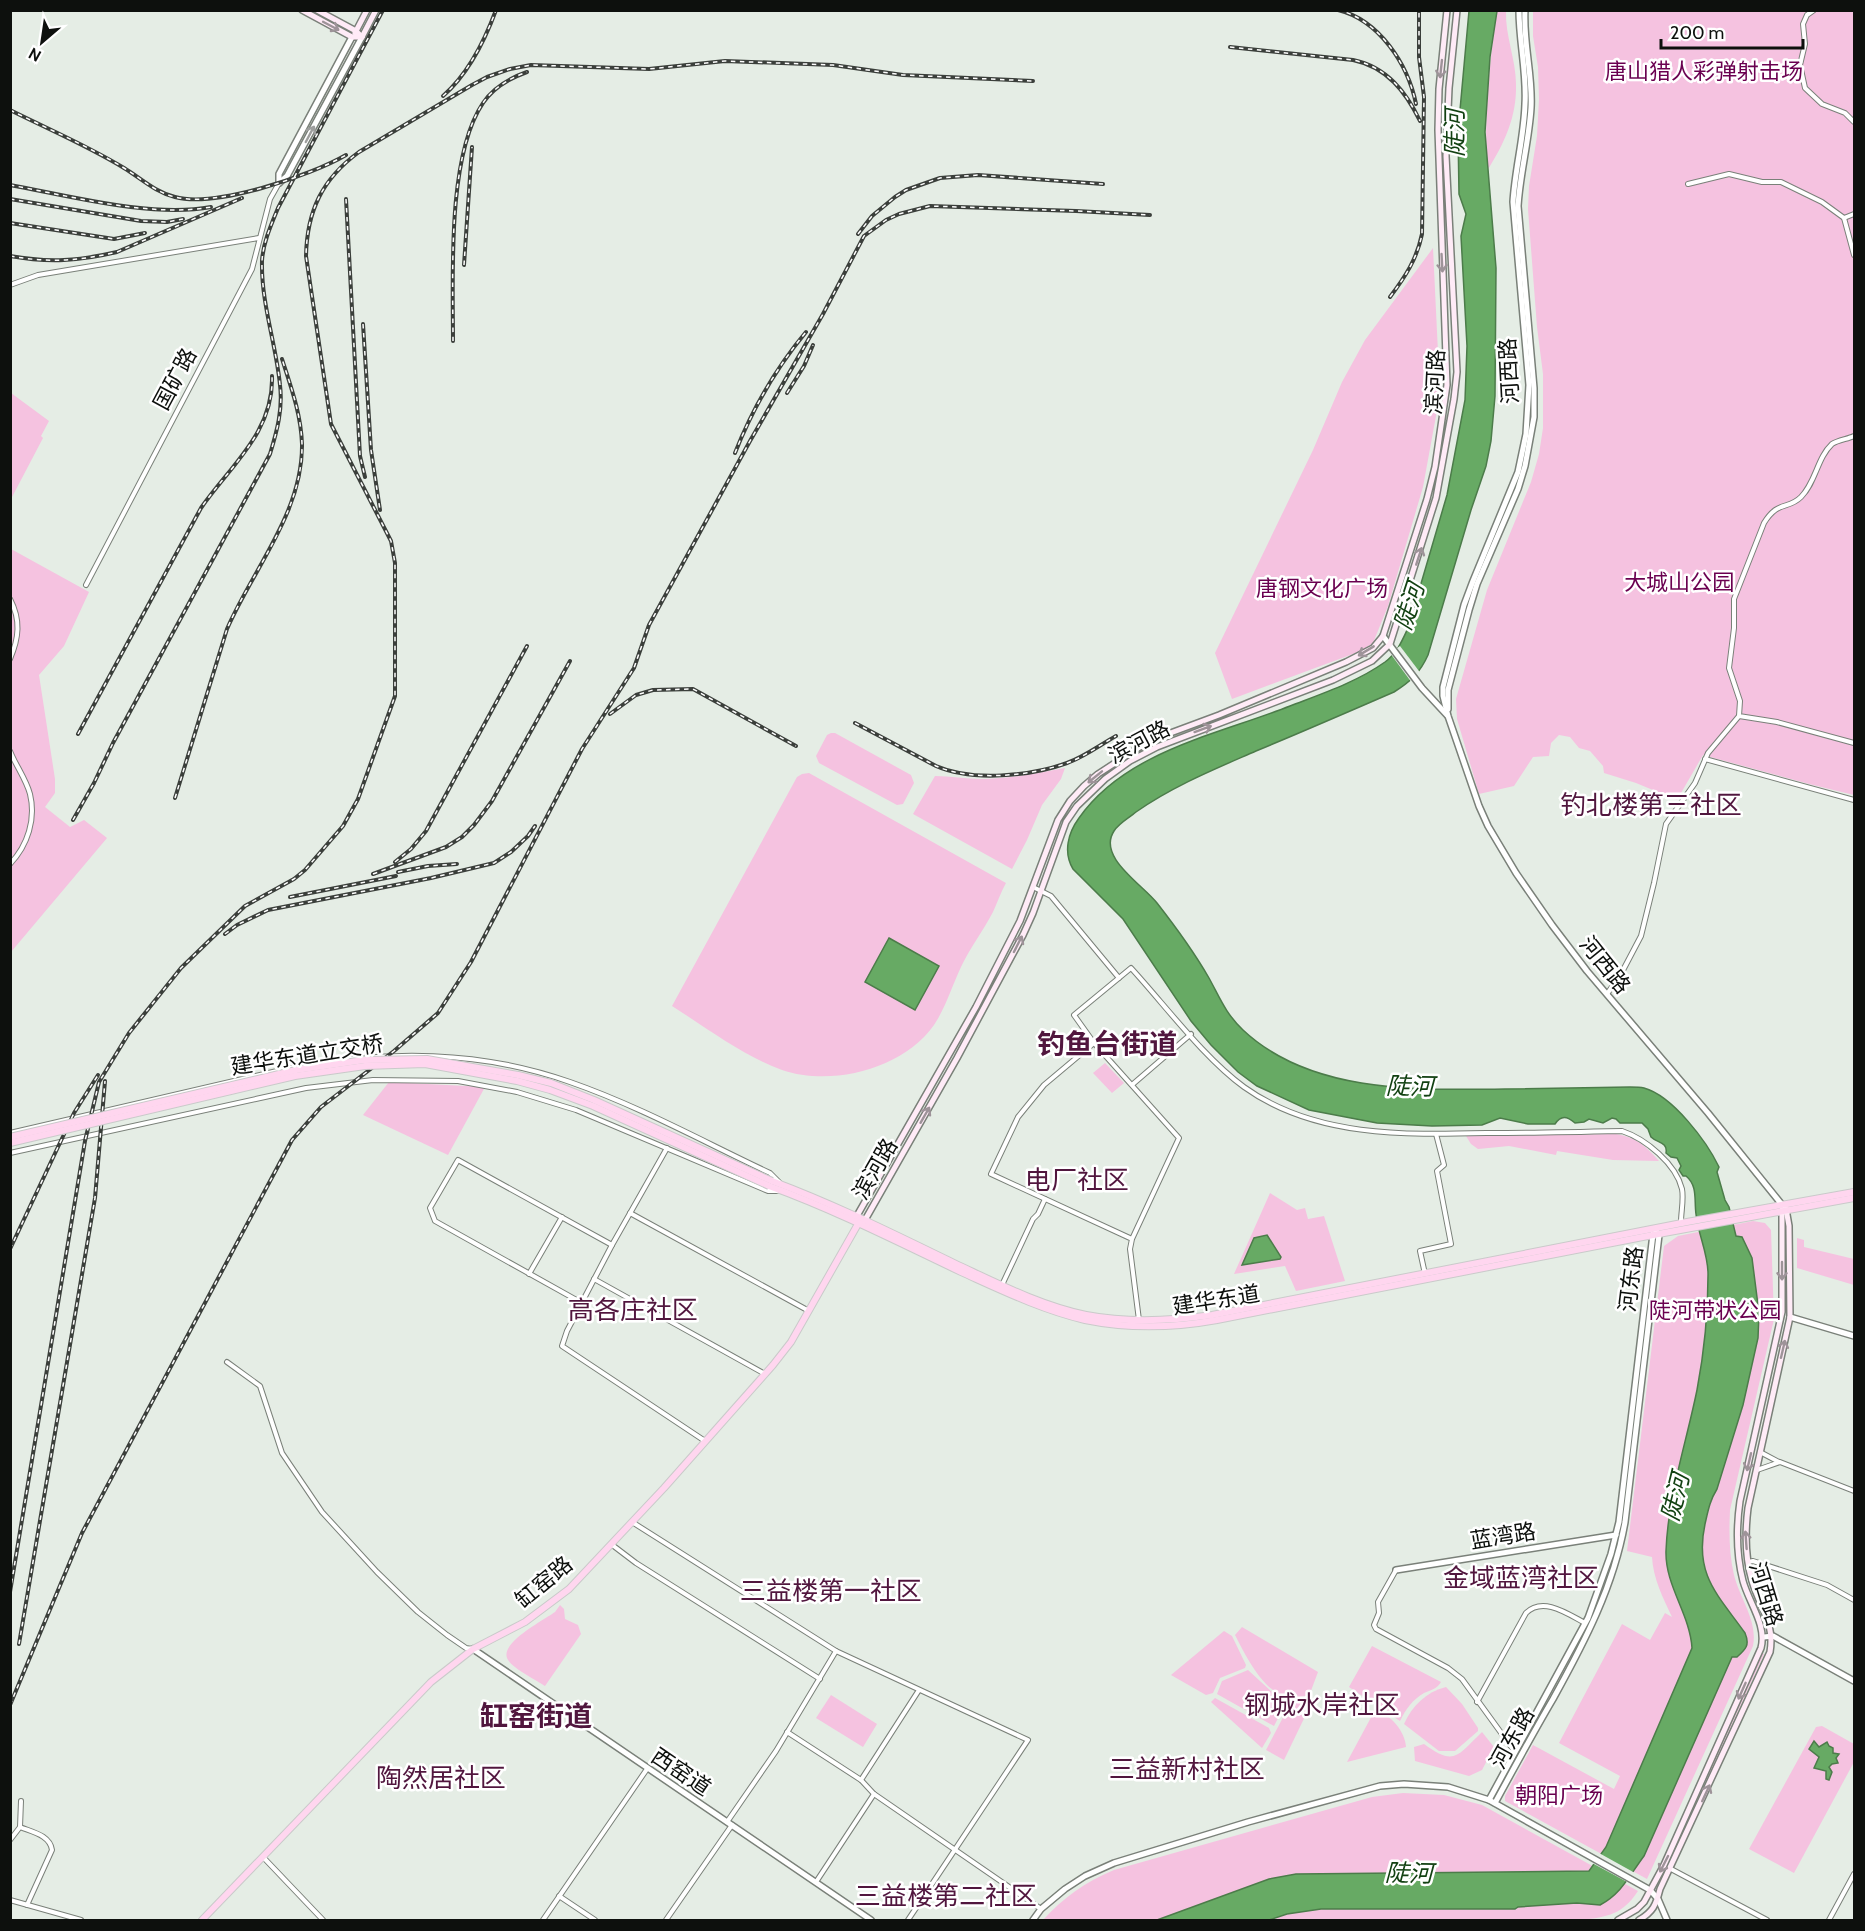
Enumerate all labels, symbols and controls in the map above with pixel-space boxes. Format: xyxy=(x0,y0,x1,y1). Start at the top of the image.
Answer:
north arrow xyxy=(12,12,72,72)
scale bar xyxy=(1661,12,1804,50)
one-way arrow xyxy=(322,21,340,32)
text: 200 m xyxy=(1670,22,1724,44)
text: N xyxy=(25,44,45,66)
one-way arrow xyxy=(1435,58,1446,78)
park label: 唐山猎人彩弹射击场 xyxy=(1605,58,1803,85)
water label: 陡河 xyxy=(1440,105,1469,157)
one-way arrow xyxy=(304,126,316,143)
one-way arrow xyxy=(1436,253,1447,273)
street label: 河西路 xyxy=(1494,337,1524,405)
street label: 国矿路 xyxy=(148,344,202,414)
street label: 滨河路 xyxy=(1420,348,1450,416)
one-way arrow xyxy=(1414,547,1425,566)
park label: 大城山公园 xyxy=(1624,569,1734,596)
park label: 唐钢文化广场 xyxy=(1256,575,1388,602)
water label: 陡河 xyxy=(1388,575,1431,633)
one-way arrow xyxy=(1358,646,1375,658)
street label: 滨河路 xyxy=(1104,715,1174,769)
one-way arrow xyxy=(1193,723,1212,734)
one-way arrow xyxy=(1088,770,1103,784)
district label: 钓北楼第三社区 xyxy=(1560,789,1742,821)
street label: 河西路 xyxy=(1574,931,1636,999)
one-way arrow xyxy=(1013,935,1025,953)
district label: 钓鱼台街道 xyxy=(1037,1027,1177,1061)
street label: 建华东道立交桥 xyxy=(229,1030,385,1080)
water label: 陡河 xyxy=(1386,1071,1438,1101)
one-way arrow xyxy=(919,1107,931,1124)
street label: 滨河路 xyxy=(847,1134,903,1204)
district label: 电厂社区 xyxy=(1025,1164,1129,1196)
street label: 河东路 xyxy=(1614,1245,1648,1313)
one-way arrow xyxy=(1776,1260,1788,1280)
street label: 建华东道 xyxy=(1170,1280,1262,1320)
district label: 高各庄社区 xyxy=(568,1294,698,1326)
park label: 陡河带状公园 xyxy=(1649,1297,1781,1324)
one-way arrow xyxy=(1778,1340,1789,1359)
one-way arrow xyxy=(1742,1452,1754,1471)
water label: 陡河 xyxy=(1655,1466,1696,1524)
street label: 蓝湾路 xyxy=(1468,1518,1538,1554)
one-way arrow xyxy=(1740,1530,1751,1550)
street label: 缸窑路 xyxy=(510,1550,578,1614)
street label: 河西路 xyxy=(1743,1558,1789,1630)
district label: 金域蓝湾社区 xyxy=(1443,1562,1599,1594)
district label: 三益楼第一社区 xyxy=(740,1575,922,1607)
one-way arrow xyxy=(1736,1682,1747,1700)
district label: 钢城水岸社区 xyxy=(1244,1689,1400,1721)
district label: 缸窑街道 xyxy=(480,1699,592,1733)
street label: 河东路 xyxy=(1484,1703,1540,1773)
street label: 西窑道 xyxy=(646,1742,716,1802)
district label: 三益新村社区 xyxy=(1109,1753,1265,1785)
district label: 陶然居社区 xyxy=(376,1762,506,1794)
park label: 朝阳广场 xyxy=(1515,1782,1603,1809)
one-way arrow xyxy=(1700,1785,1712,1803)
one-way arrow xyxy=(1657,1855,1669,1873)
water label: 陡河 xyxy=(1385,1858,1437,1888)
district label: 三益楼第二社区 xyxy=(855,1880,1037,1912)

